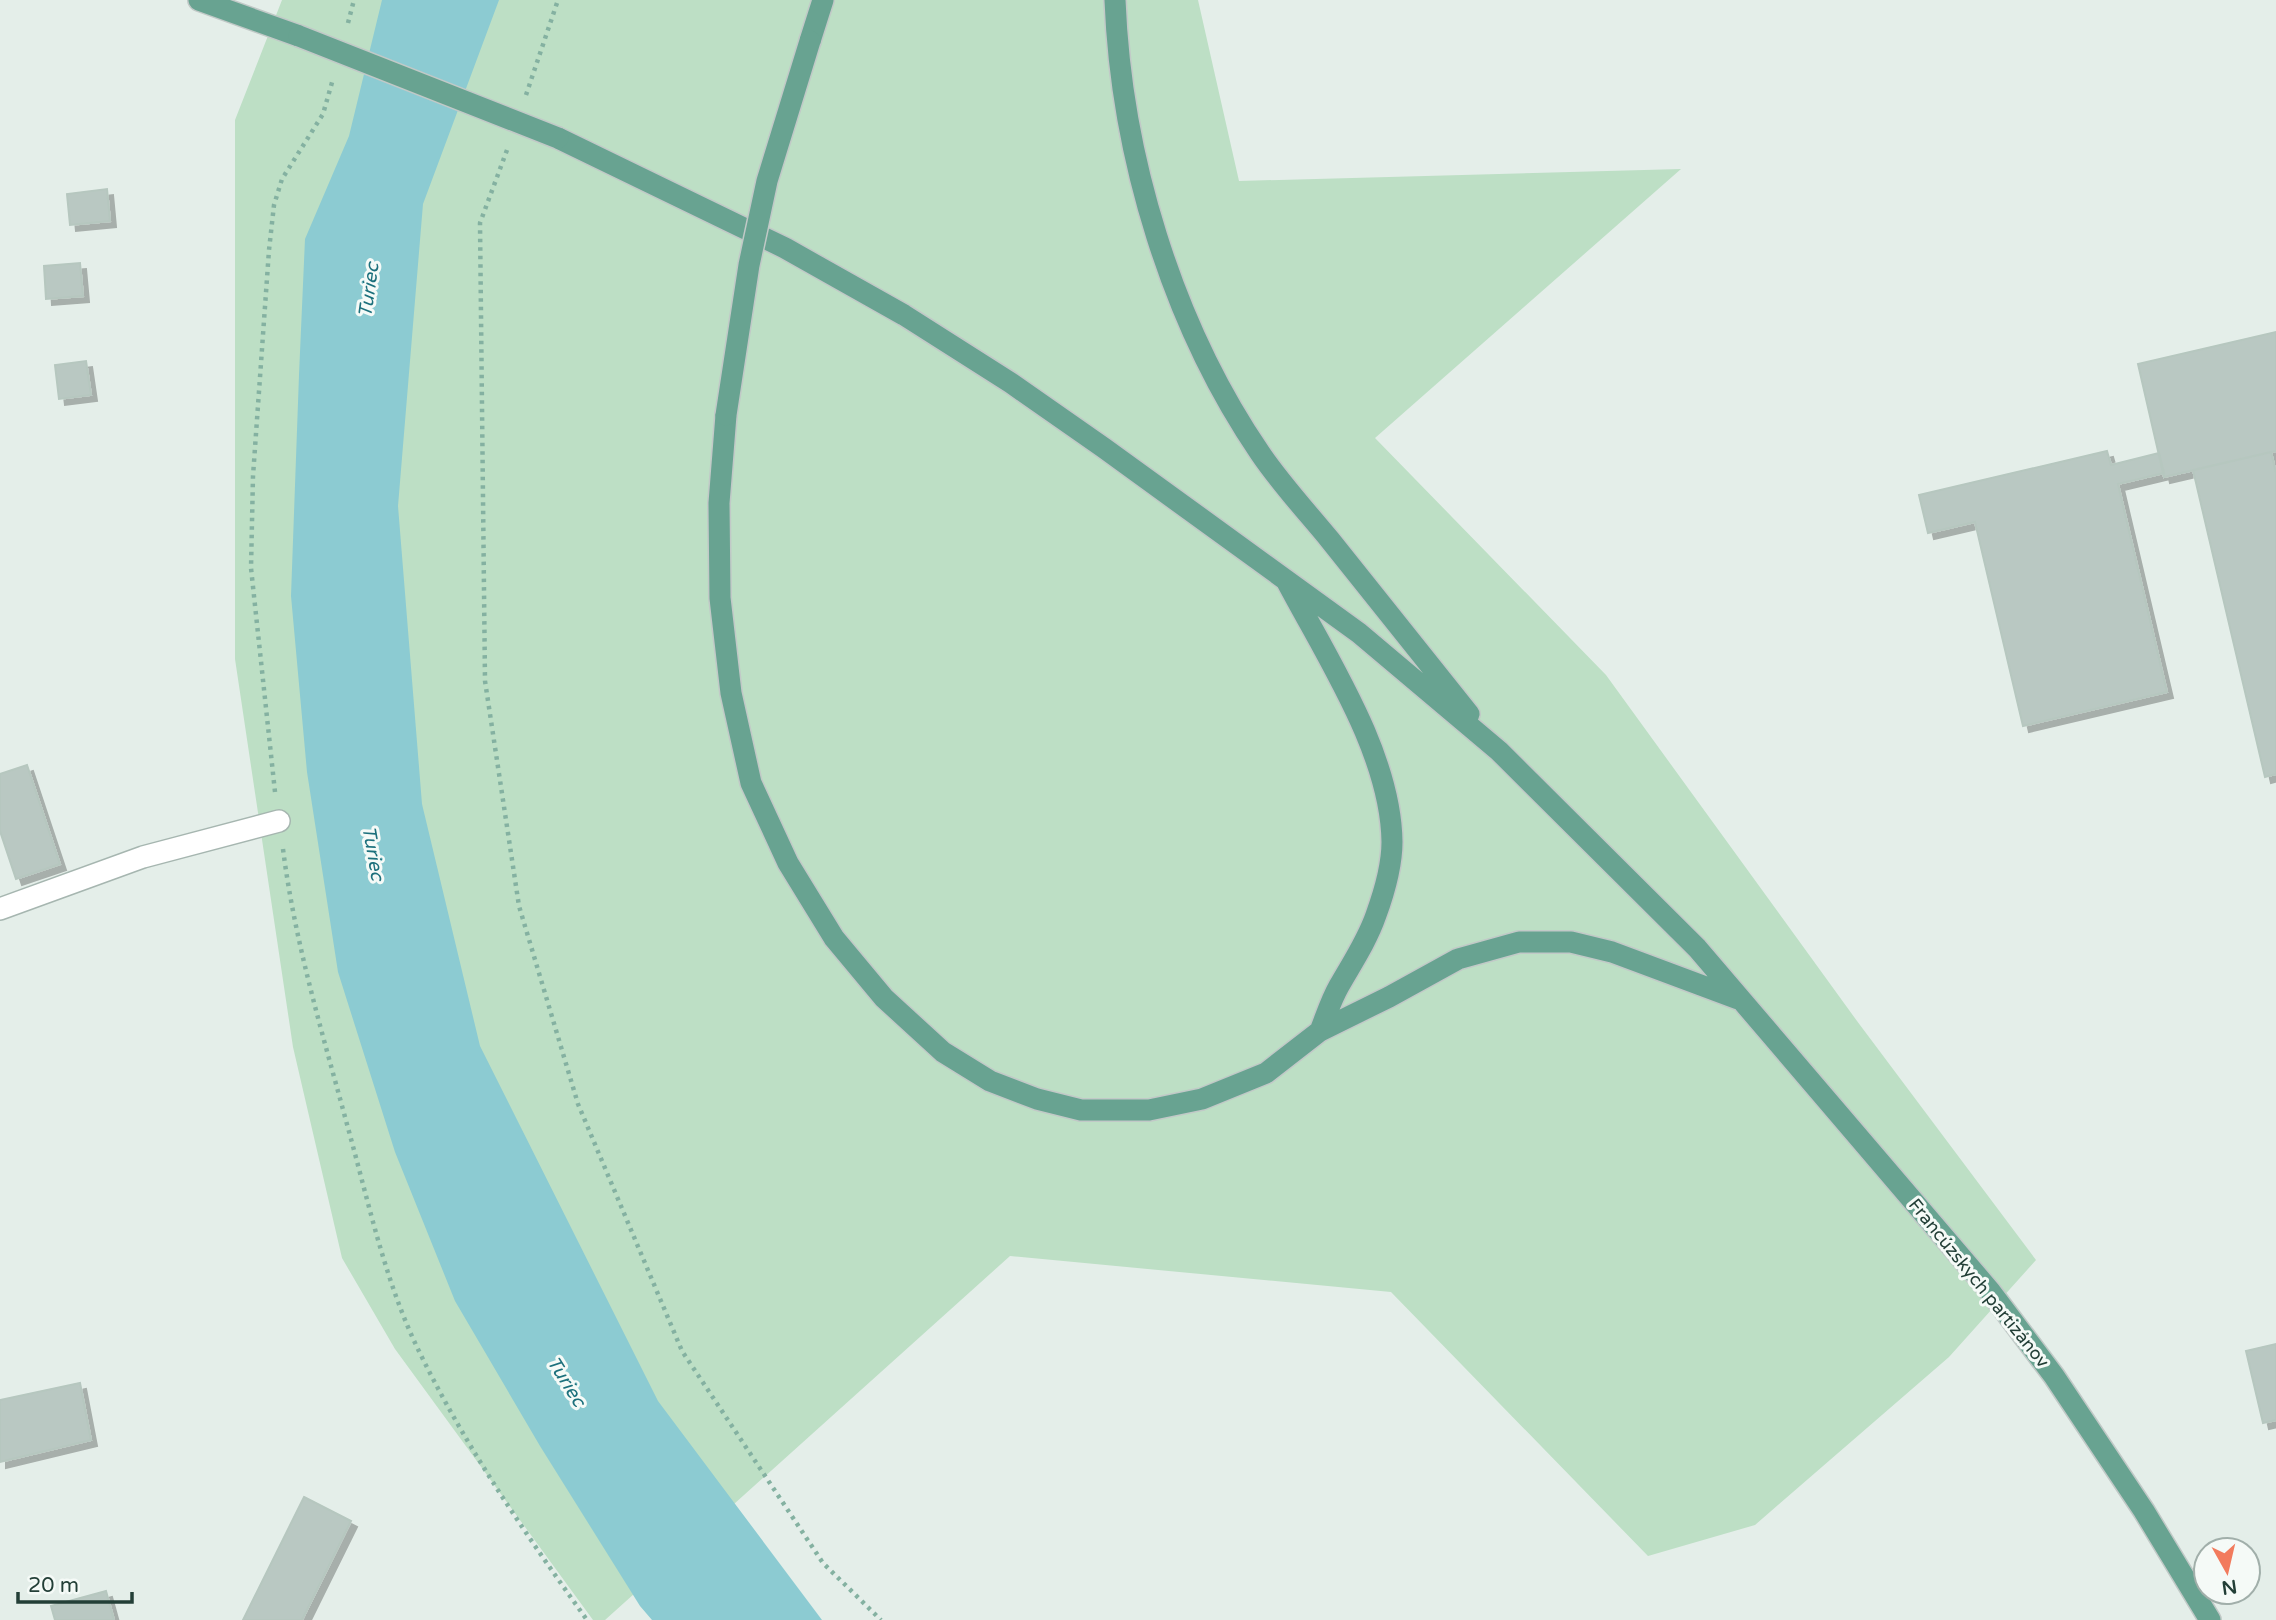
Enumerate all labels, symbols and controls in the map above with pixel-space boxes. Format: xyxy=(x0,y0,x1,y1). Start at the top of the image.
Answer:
water label: Turiec xyxy=(354,260,384,319)
water label: Turiec xyxy=(357,824,389,884)
street label: Francúzskych partizánov xyxy=(1904,1194,2054,1372)
water label: Turiec xyxy=(542,1352,591,1412)
north arrow xyxy=(2192,1536,2262,1606)
scale bar xyxy=(18,1560,131,1604)
text: 20 m xyxy=(28,1573,79,1598)
text: N xyxy=(2220,1575,2238,1599)

